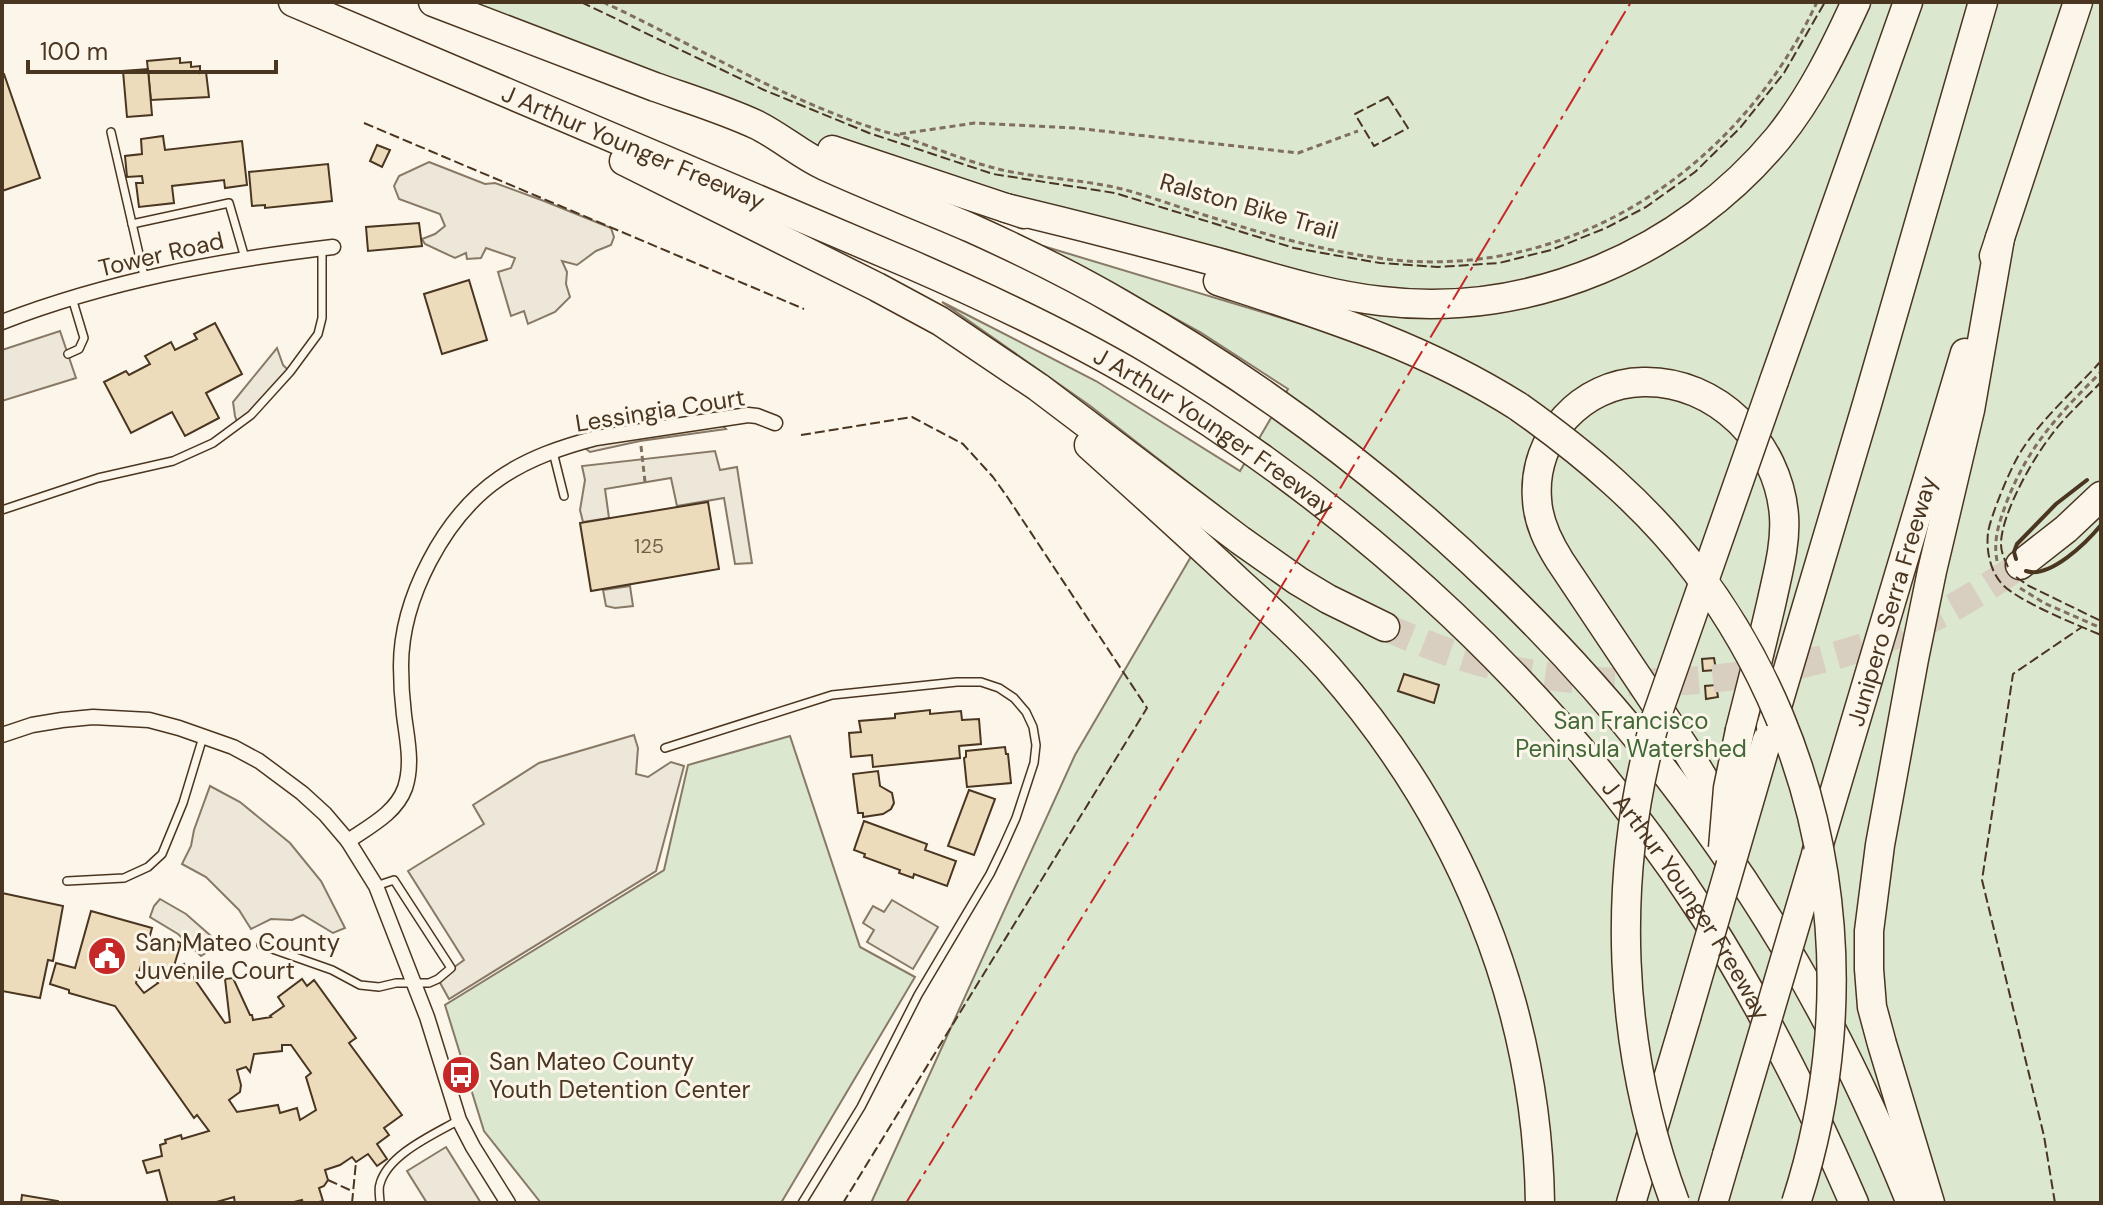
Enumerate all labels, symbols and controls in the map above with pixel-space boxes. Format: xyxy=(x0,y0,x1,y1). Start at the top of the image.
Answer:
scale bar xyxy=(28,24,276,74)
text: 100 m xyxy=(40,36,108,67)
street label: J Arthur Younger Freeway xyxy=(497,77,770,216)
street label: Ralston Bike Trail xyxy=(1156,166,1342,246)
street label: Tower Road xyxy=(95,225,227,283)
street label: J Arthur Younger Freeway xyxy=(1088,340,1341,522)
street label: Lessingia Court xyxy=(573,381,747,439)
street label: Junipero Serra Freeway xyxy=(1839,472,1943,730)
house number: 125 xyxy=(634,533,664,559)
park label: San Francisco Peninsula Watershed xyxy=(1515,705,1747,764)
street label: J Arthur Younger Freeway xyxy=(1595,773,1778,1025)
place label: San Mateo County Juvenile Court xyxy=(135,927,340,986)
public building icon: San Mateo County Juvenile Court xyxy=(86,935,128,977)
place label: San Mateo County Youth Detention Center xyxy=(489,1046,751,1105)
bus stop icon: San Mateo County Youth Detention Center xyxy=(440,1054,482,1096)

